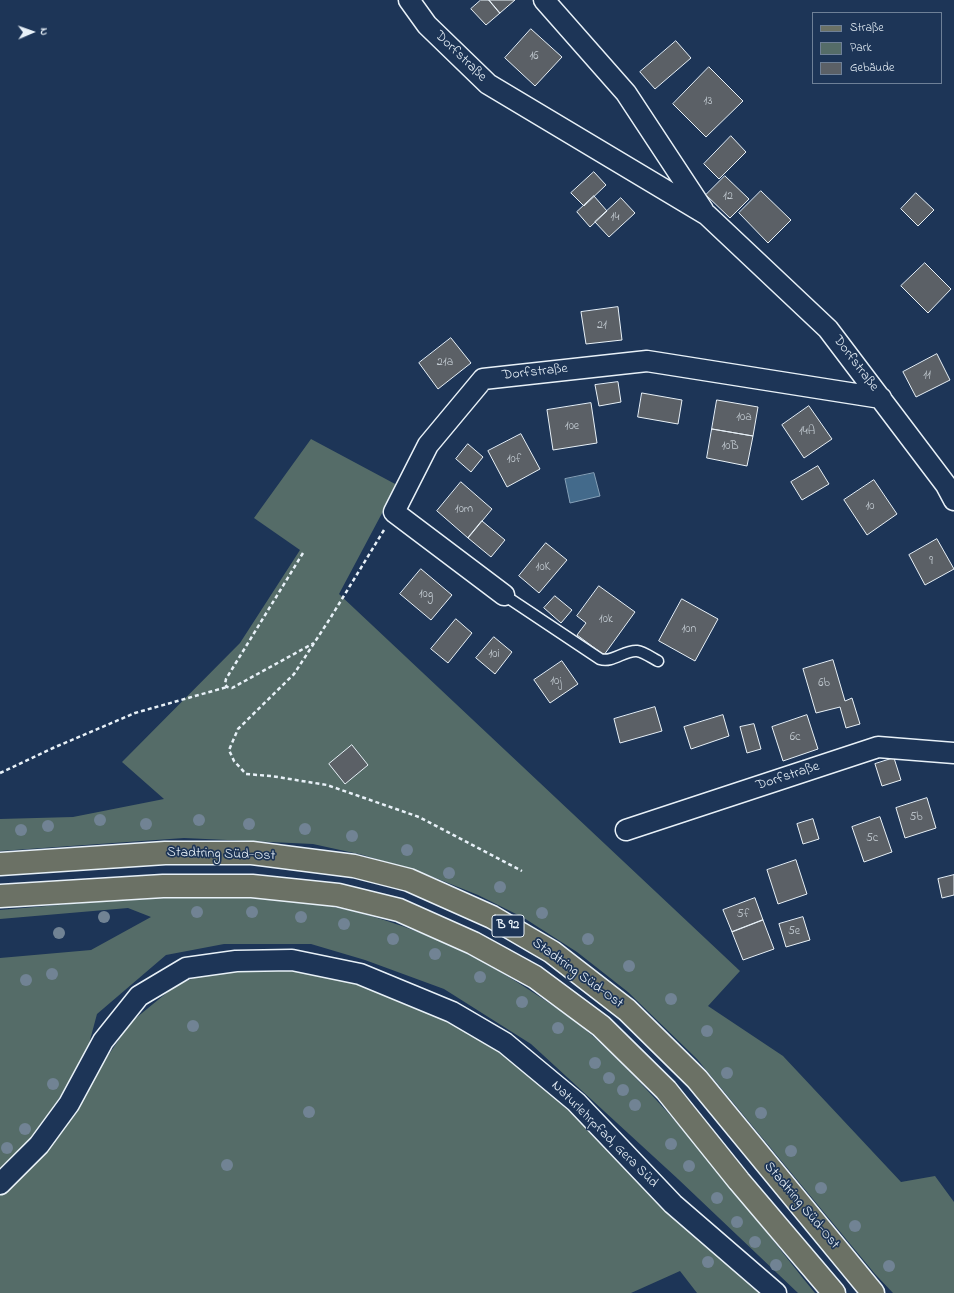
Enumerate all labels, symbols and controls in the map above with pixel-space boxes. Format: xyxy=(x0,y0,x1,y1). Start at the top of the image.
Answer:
north arrow xyxy=(12,12,52,52)
legend xyxy=(812,12,942,84)
text: Straße xyxy=(850,19,884,37)
text: N xyxy=(36,28,52,36)
street label: Dorfstraße xyxy=(431,28,489,86)
text: Park xyxy=(850,39,872,57)
house number: 16 xyxy=(529,50,539,64)
text: Gebäude xyxy=(850,59,894,77)
house number: 13 xyxy=(704,95,712,109)
house number: 12 xyxy=(723,190,733,204)
house number: 14 xyxy=(611,211,619,225)
house number: 21 xyxy=(597,319,607,333)
street label: Dorfstraße xyxy=(829,333,881,395)
house number: 21a xyxy=(437,356,453,370)
street label: Dorfstraße xyxy=(501,361,569,385)
house number: 11 xyxy=(923,369,931,383)
house number: 10a xyxy=(736,411,752,425)
house number: 10e xyxy=(565,420,579,434)
house number: 14A xyxy=(799,425,815,439)
house number: 10B xyxy=(721,440,739,454)
house number: 10f xyxy=(507,453,521,467)
house number: 10 xyxy=(866,500,874,514)
house number: 10m xyxy=(455,503,473,517)
house number: 9 xyxy=(929,555,933,569)
house number: 10K xyxy=(536,561,550,575)
house number: 10g xyxy=(419,588,433,602)
house number: 10k xyxy=(599,613,613,627)
house number: 10n xyxy=(682,623,696,637)
house number: 10i xyxy=(488,648,500,662)
house number: 10j xyxy=(550,675,562,689)
house number: 6b xyxy=(818,677,830,691)
house number: 6c xyxy=(790,731,800,745)
street label: Dorfstraße xyxy=(754,759,822,795)
house number: 5b xyxy=(909,811,923,825)
house number: 5c xyxy=(866,832,878,846)
street label: Stadtring Süd-Ost xyxy=(166,845,276,865)
house number: 5f xyxy=(737,908,749,922)
road number: B 92 xyxy=(492,915,524,937)
house number: 5e xyxy=(788,925,800,939)
street label: Stadtring Süd-Ost xyxy=(528,935,626,1013)
street label: Naturlehrpfad, Gera Süd xyxy=(547,1078,661,1192)
street label: Stadtring Süd-Ost xyxy=(760,1159,842,1253)

